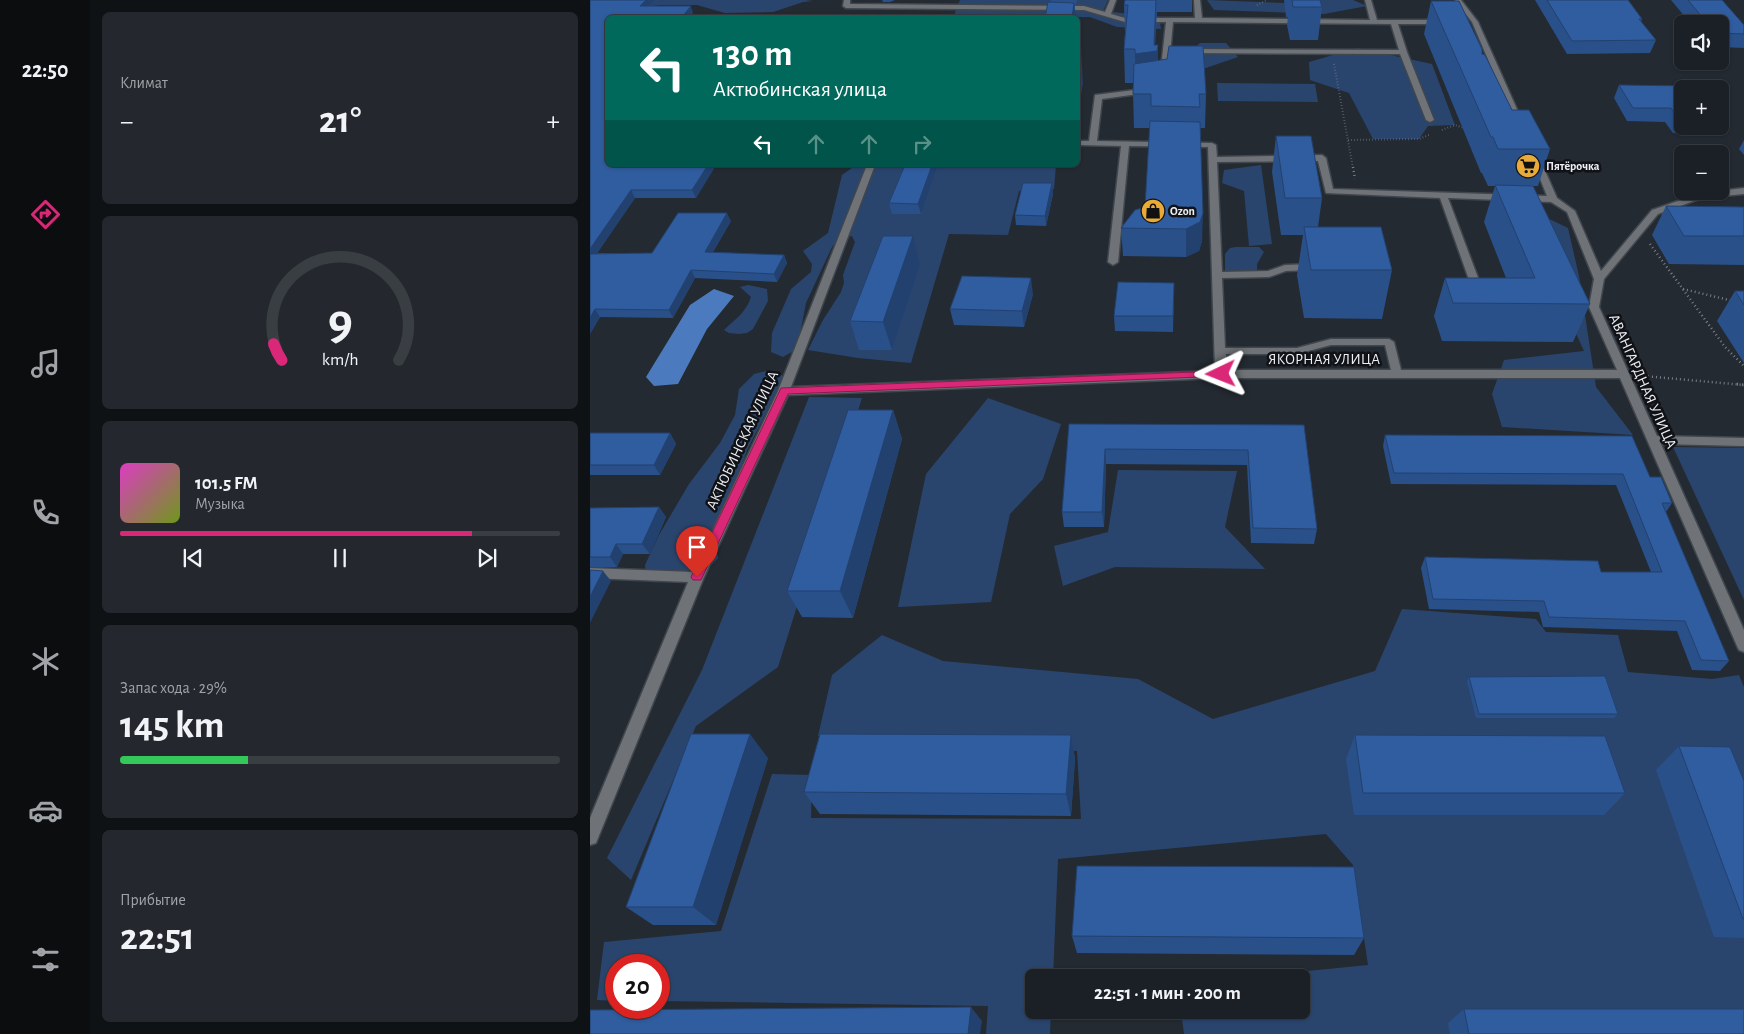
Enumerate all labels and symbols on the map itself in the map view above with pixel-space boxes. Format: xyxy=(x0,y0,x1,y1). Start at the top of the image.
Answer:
supermarket icon: Пятёрочка xyxy=(1515,153,1541,179)
place label: Пятёрочка xyxy=(1546,160,1600,172)
shop icon: Ozon xyxy=(1140,198,1166,224)
place label: Ozon xyxy=(1170,205,1195,217)
street label: АВАНГАРДНАЯ УЛИЦА xyxy=(1606,312,1679,451)
position arrow xyxy=(1194,347,1246,399)
street label: ЯКОРНАЯ УЛИЦА xyxy=(1268,352,1380,367)
street label: АКТЮБИНСКАЯ УЛИЦА xyxy=(704,369,781,512)
pin xyxy=(676,526,718,577)
speed limit sign: 20 xyxy=(605,954,670,1019)

